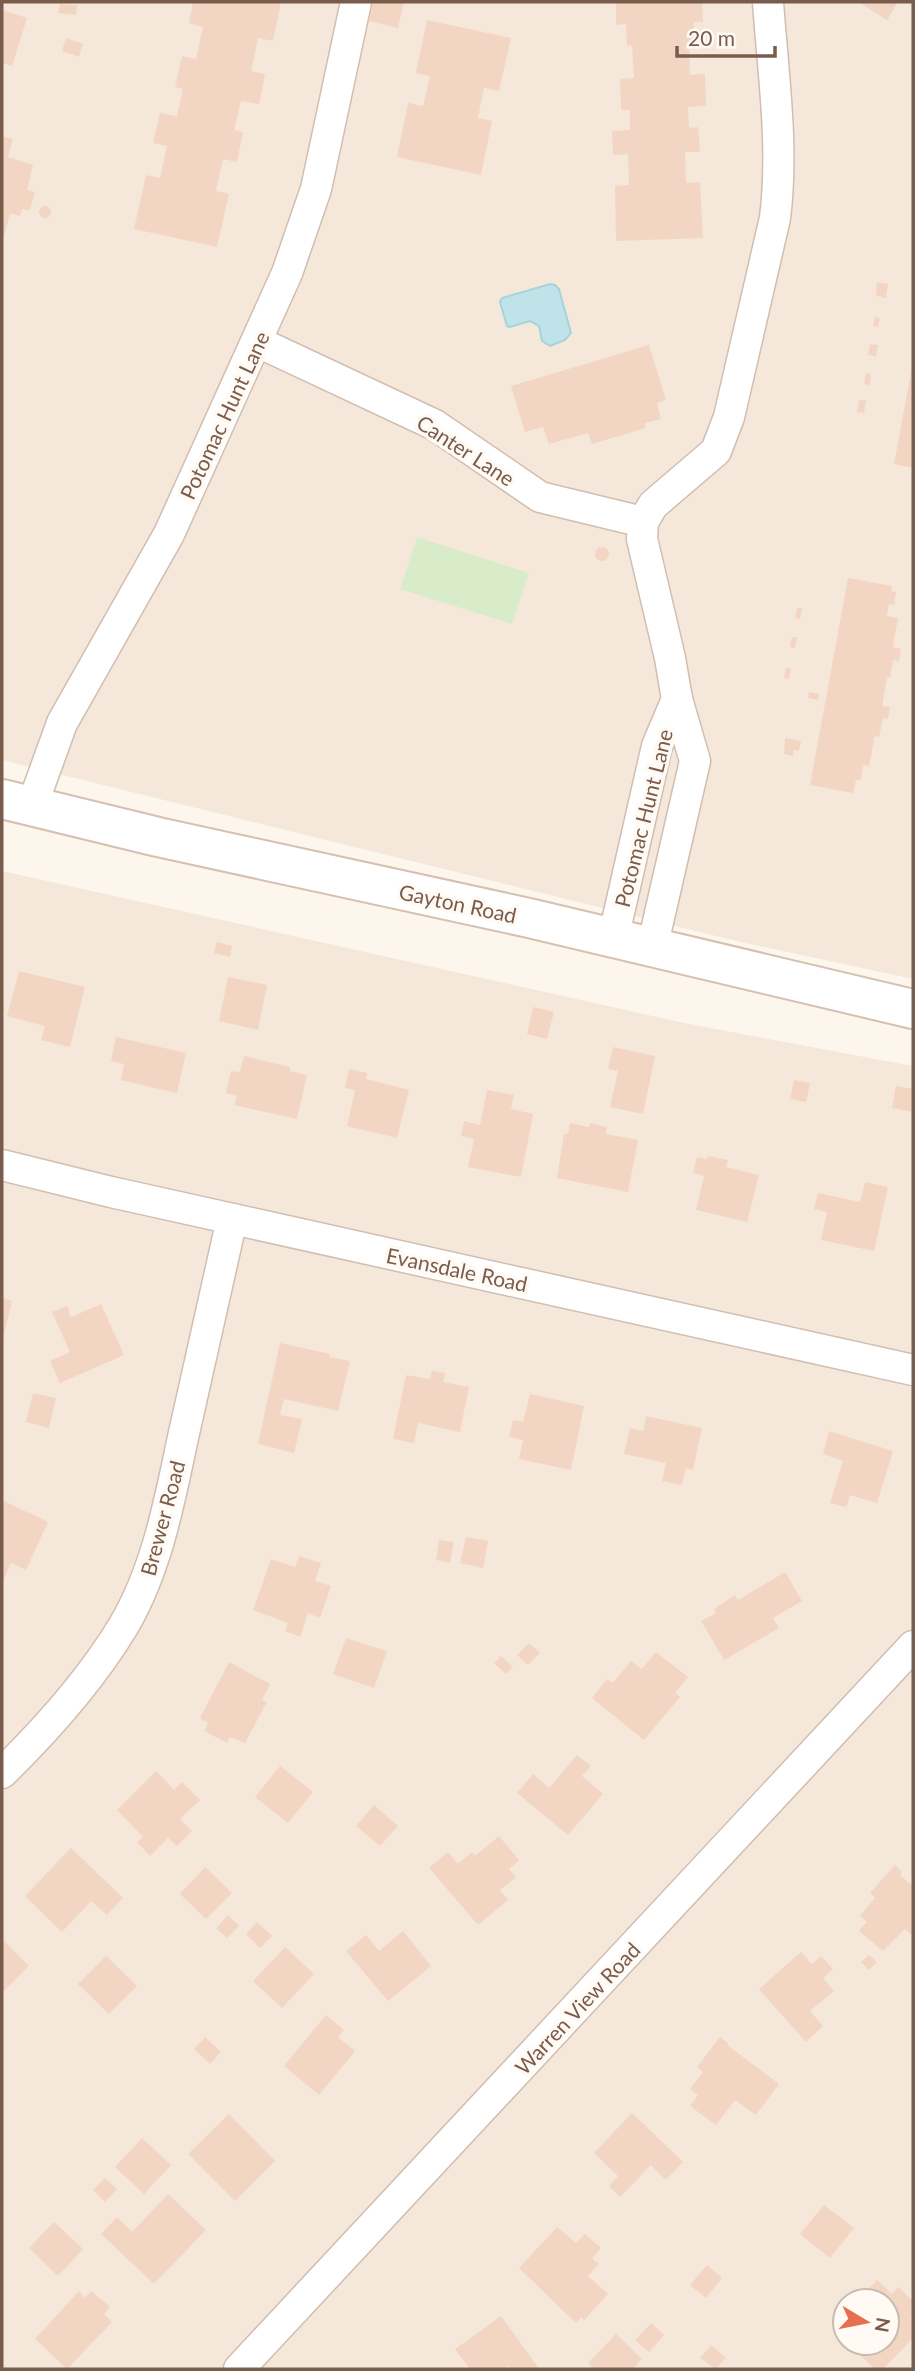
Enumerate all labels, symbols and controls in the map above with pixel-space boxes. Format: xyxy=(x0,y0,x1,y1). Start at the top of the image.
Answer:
scale bar xyxy=(677,14,775,58)
text: 20 m xyxy=(688,25,735,50)
street label: Potomac Hunt Lane xyxy=(174,327,274,503)
street label: Canter Lane xyxy=(413,409,519,491)
street label: Potomac Hunt Lane xyxy=(609,727,677,909)
street label: Gayton Road xyxy=(397,878,519,928)
street label: Evansdale Road xyxy=(384,1242,530,1296)
street label: Brewer Road xyxy=(135,1458,189,1578)
street label: Warren View Road xyxy=(509,1937,645,2079)
north arrow xyxy=(831,2287,901,2357)
text: N xyxy=(871,2316,896,2334)

